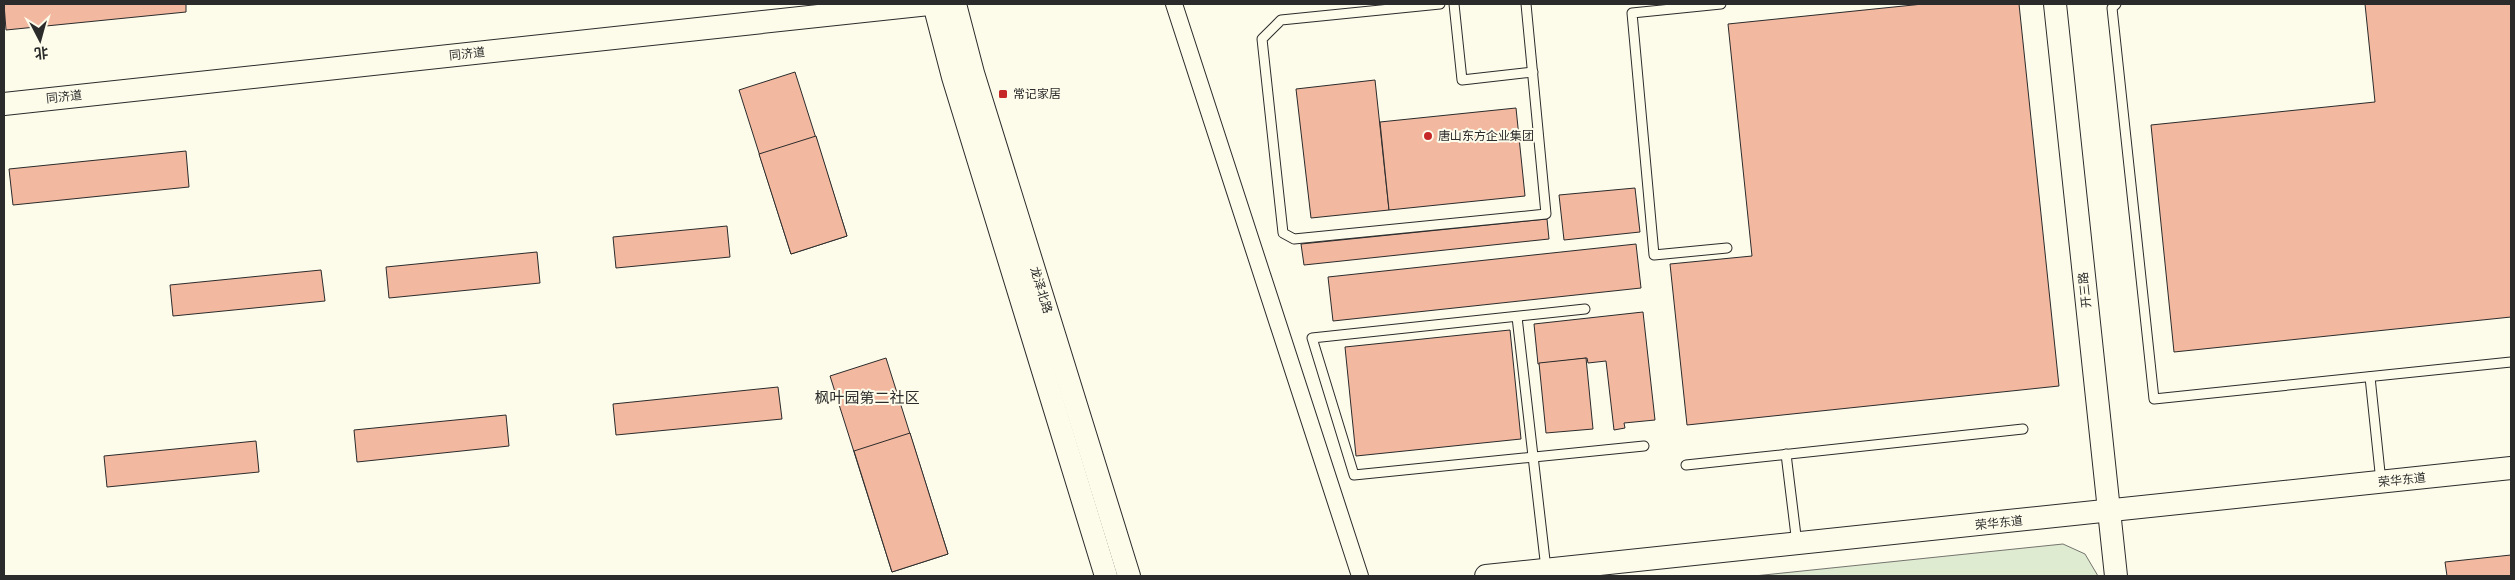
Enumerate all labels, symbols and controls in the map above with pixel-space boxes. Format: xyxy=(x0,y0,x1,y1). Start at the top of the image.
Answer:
north arrow xyxy=(15,15,65,65)
text: 北 xyxy=(33,42,49,63)
street label: 同济道 xyxy=(448,44,486,64)
place label: 常记家居 xyxy=(1013,86,1061,102)
street label: 同济道 xyxy=(45,87,83,107)
marker: 常记家居 xyxy=(997,88,1009,100)
place label: 唐山东方企业集团 xyxy=(1438,128,1534,144)
marker: 唐山东方企业集团 xyxy=(1422,130,1434,142)
street label: 龙泽北路 xyxy=(1026,265,1056,315)
street label: 开三路 xyxy=(2075,271,2095,309)
district label: 枫叶园第二社区 xyxy=(814,388,920,408)
street label: 荣华东道 xyxy=(2377,470,2427,490)
street label: 荣华东道 xyxy=(1974,513,2024,533)

